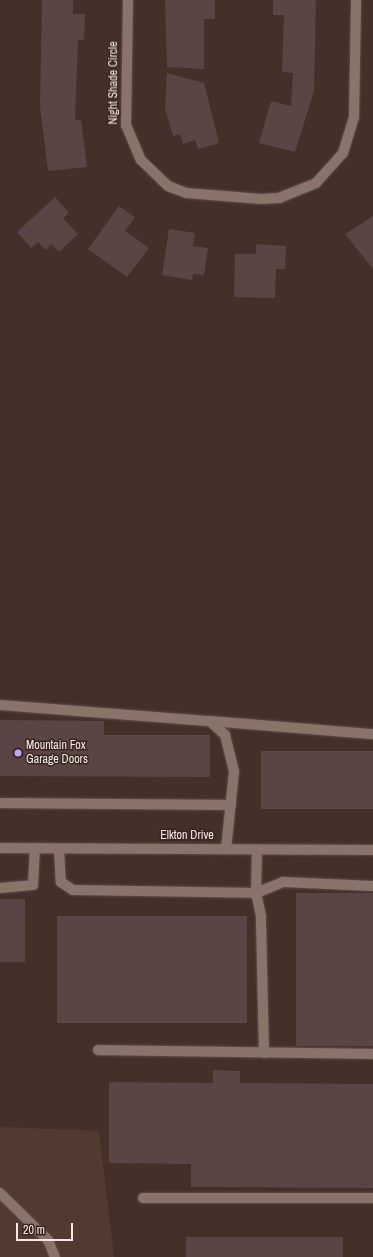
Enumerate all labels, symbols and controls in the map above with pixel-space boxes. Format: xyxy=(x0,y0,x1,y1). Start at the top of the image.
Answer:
street label: Night Shade Circle xyxy=(107,41,121,125)
place label: Mountain Fox Garage Doors xyxy=(26,739,88,767)
marker: Mountain Fox Garage Doors xyxy=(13,748,23,758)
street label: Elkton Drive xyxy=(160,829,214,843)
scale bar xyxy=(18,1215,75,1241)
text: 20 m xyxy=(23,1222,45,1238)

